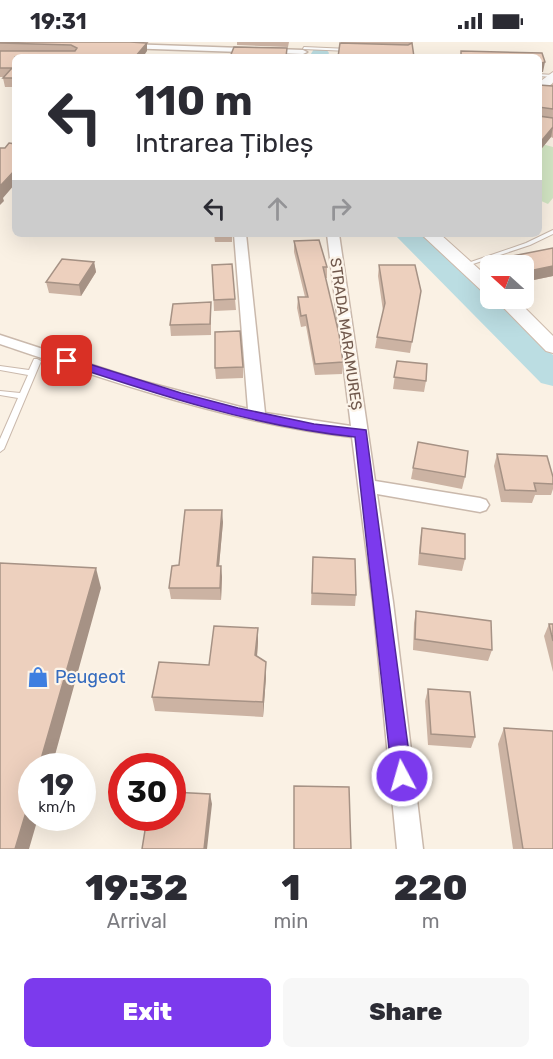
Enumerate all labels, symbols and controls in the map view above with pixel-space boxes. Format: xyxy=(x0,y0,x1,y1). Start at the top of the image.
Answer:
text: 19:31 xyxy=(30,8,87,35)
text: 110 m xyxy=(135,76,253,126)
icon: left xyxy=(36,78,114,156)
text: Intrarea Țibleș xyxy=(135,127,314,159)
icon: left xyxy=(198,192,231,225)
icon: ahead xyxy=(261,192,294,225)
icon: right xyxy=(324,192,357,225)
north arrow xyxy=(480,255,534,309)
map controls xyxy=(480,255,534,309)
street label: STRADA MARAMUREȘ xyxy=(326,257,366,411)
pin xyxy=(41,335,92,386)
icon: arrive xyxy=(50,344,83,377)
shop icon: Peugeot xyxy=(26,665,50,689)
place label: Peugeot xyxy=(55,666,125,688)
position arrow xyxy=(370,744,434,808)
speed limit sign: 30 xyxy=(108,753,186,831)
text: 19 xyxy=(40,767,74,803)
text: km/h xyxy=(38,798,76,816)
text: 19:32 xyxy=(85,866,188,909)
text: 1 xyxy=(281,866,300,909)
text: 220 xyxy=(394,866,468,909)
text: Arrival xyxy=(107,909,167,933)
text: min xyxy=(274,909,308,933)
text: m xyxy=(422,909,440,933)
button: Exit xyxy=(24,978,271,1047)
button: Share xyxy=(283,978,529,1047)

